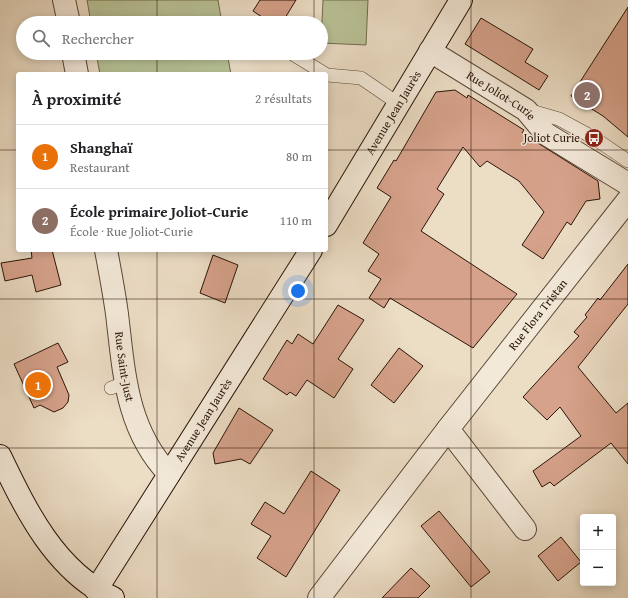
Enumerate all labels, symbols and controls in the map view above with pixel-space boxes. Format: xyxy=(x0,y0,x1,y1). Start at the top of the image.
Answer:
search box xyxy=(16,16,328,60)
icon: search xyxy=(30,27,52,49)
text: Rechercher xyxy=(62,28,134,49)
street label: Rue Joliot-Curie xyxy=(463,66,540,124)
street label: Avenue Jean Jaurès xyxy=(361,67,425,158)
pin: 2 xyxy=(574,80,600,110)
text: À proximité xyxy=(32,86,121,111)
text: 2 résultats xyxy=(255,89,312,108)
bus stop icon: Joliot Curie xyxy=(583,127,605,149)
place label: Joliot Curie xyxy=(521,129,580,146)
text: Shanghaï xyxy=(70,137,132,158)
text: 1 xyxy=(42,147,48,166)
text: 80 m xyxy=(286,147,312,166)
text: Restaurant xyxy=(70,158,130,177)
text: École primaire Joliot-Curie xyxy=(70,201,248,222)
text: 2 xyxy=(42,211,48,230)
text: 110 m xyxy=(280,211,312,230)
text: École · Rue Joliot-Curie xyxy=(70,222,193,241)
street label: Rue Flora Tristan xyxy=(504,275,571,354)
your location xyxy=(288,281,308,301)
street label: Rue Saint-Just xyxy=(111,331,139,404)
pin: 1 xyxy=(25,370,51,400)
street label: Avenue Jean Jaurès xyxy=(170,375,236,465)
map controls xyxy=(580,514,616,586)
button: + xyxy=(580,514,616,550)
button: − xyxy=(580,550,616,586)

